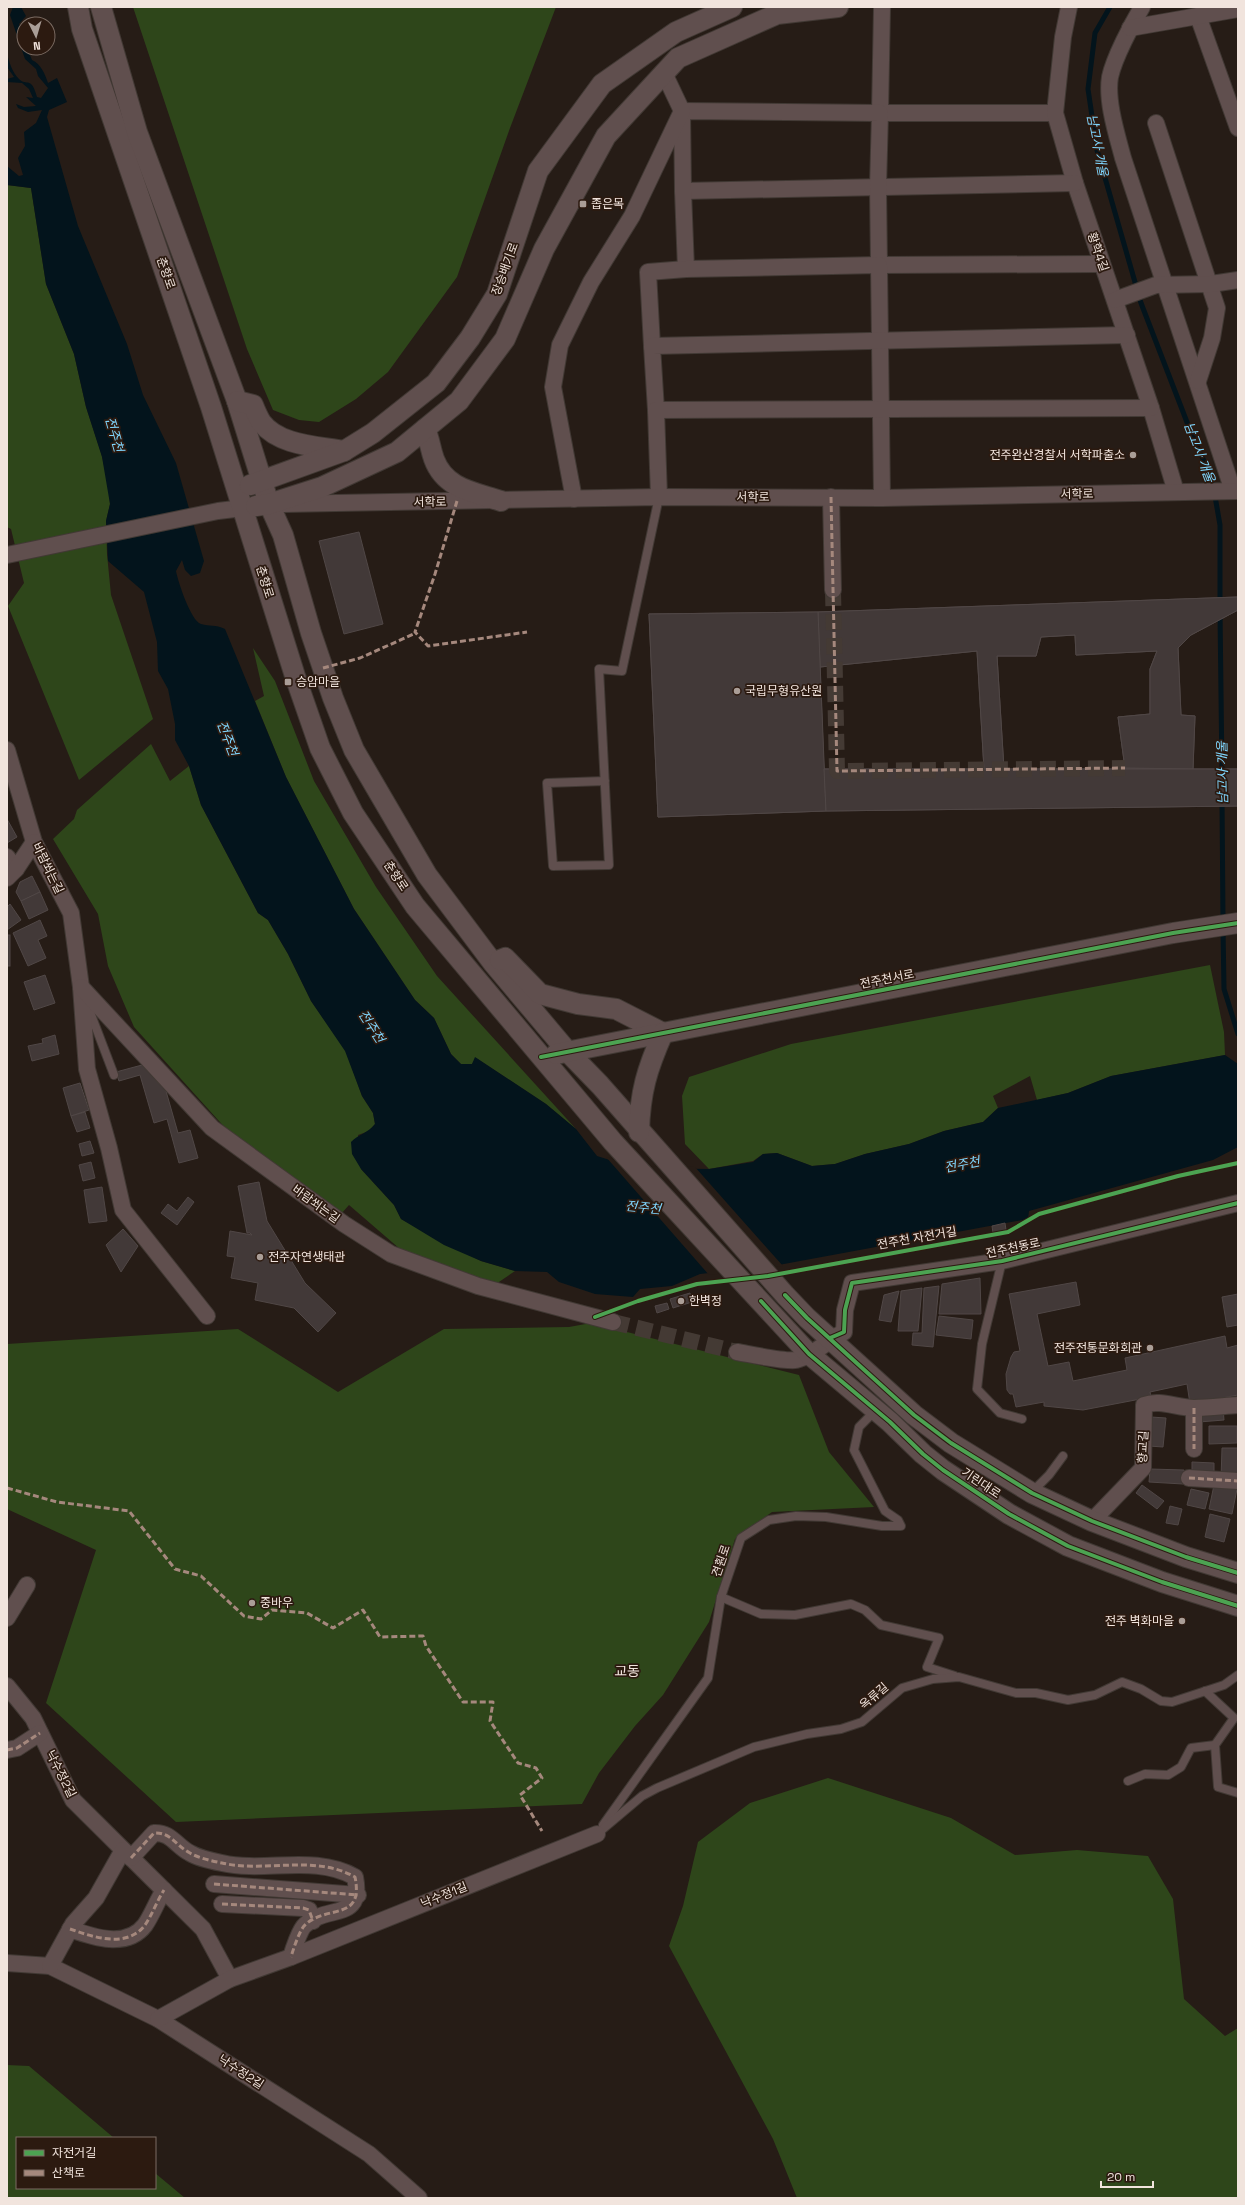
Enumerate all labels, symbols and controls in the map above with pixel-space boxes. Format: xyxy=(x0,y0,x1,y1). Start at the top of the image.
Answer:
north arrow xyxy=(16,16,56,56)
text: N xyxy=(33,39,41,53)
water label: 남고사 개울 xyxy=(1083,112,1112,179)
place label: 좁은목 xyxy=(591,196,624,212)
marker: 좁은목 xyxy=(578,199,588,209)
street label: 황학4길 xyxy=(1084,230,1112,274)
street label: 장승배기로 xyxy=(488,240,522,298)
street label: 춘향로 xyxy=(153,255,179,291)
water label: 전주천 xyxy=(101,415,128,455)
water label: 남고사 개울 xyxy=(1180,420,1219,486)
place label: 전주완산경찰서 서학파출소 xyxy=(989,447,1125,463)
marker: 전주완산경찰서 서학파출소 xyxy=(1128,450,1138,460)
street label: 서학로 xyxy=(1060,486,1094,502)
street label: 서학로 xyxy=(736,489,770,505)
street label: 서학로 xyxy=(413,494,447,510)
street label: 춘향로 xyxy=(253,564,277,600)
place label: 승암마을 xyxy=(296,674,340,690)
marker: 승암마을 xyxy=(283,677,293,687)
place label: 국립무형유산원 xyxy=(745,683,822,699)
marker: 국립무형유산원 xyxy=(732,686,742,696)
water label: 전주천 xyxy=(213,718,242,759)
water label: 남고사 개울 xyxy=(1213,740,1232,805)
street label: 바람쐬는길 xyxy=(29,840,67,896)
street label: 춘향로 xyxy=(380,858,412,894)
street label: 전주천서로 xyxy=(858,966,916,992)
water label: 전주천 xyxy=(355,1007,389,1047)
water label: 전주천 xyxy=(943,1153,982,1176)
street label: 바람쐬는길 xyxy=(289,1181,343,1227)
water label: 전주천 xyxy=(624,1197,663,1218)
street label: 전주천 자전거길 xyxy=(876,1223,958,1253)
street label: 전주천동로 xyxy=(984,1234,1042,1262)
place label: 전주자연생태관 xyxy=(268,1249,345,1265)
marker: 전주자연생태관 xyxy=(255,1252,265,1262)
place label: 한벽정 xyxy=(689,1293,722,1309)
marker: 한벽정 xyxy=(676,1296,686,1306)
place label: 전주전통문화회관 xyxy=(1054,1340,1142,1356)
marker: 전주전통문화회관 xyxy=(1145,1343,1155,1353)
street label: 향교길 xyxy=(1134,1430,1152,1464)
street label: 기린대로 xyxy=(958,1464,1004,1502)
street label: 견훤로 xyxy=(708,1543,734,1579)
place label: 중바우 xyxy=(260,1595,293,1611)
marker: 중바우 xyxy=(247,1598,257,1608)
place label: 전주 벽화마을 xyxy=(1105,1613,1174,1629)
marker: 전주 벽화마을 xyxy=(1177,1616,1187,1626)
district label: 교동 xyxy=(614,1662,640,1680)
street label: 옥류길 xyxy=(856,1679,892,1713)
street label: 낙수정2길 xyxy=(42,1747,80,1801)
street label: 낙수정1길 xyxy=(418,1878,470,1912)
street label: 낙수정2길 xyxy=(215,2051,267,2093)
legend xyxy=(16,2137,156,2189)
text: 자전거길 xyxy=(52,2145,96,2161)
scale bar xyxy=(1101,2163,1153,2189)
text: 산책로 xyxy=(52,2165,85,2181)
text: 20 m xyxy=(1107,2169,1135,2185)

